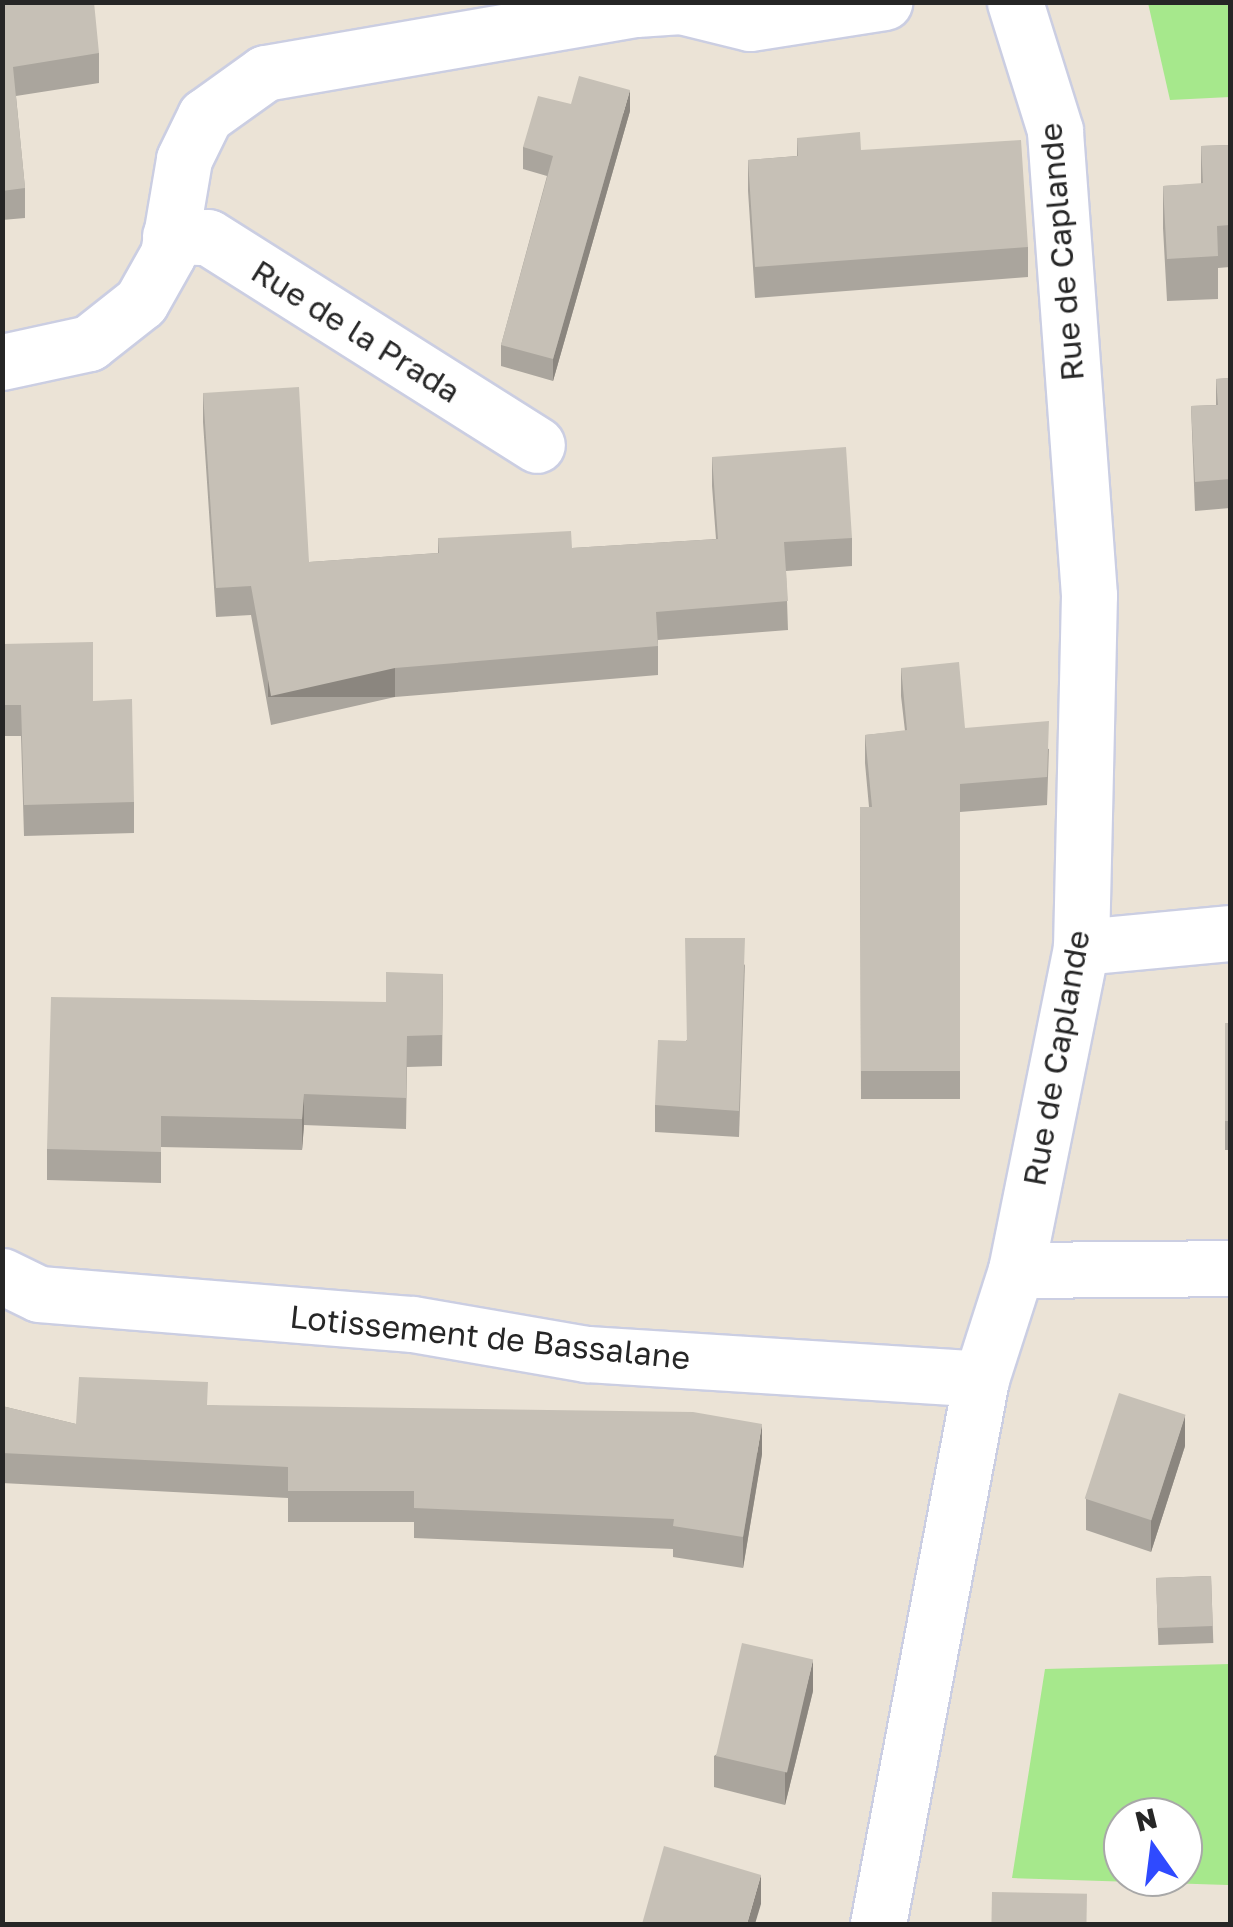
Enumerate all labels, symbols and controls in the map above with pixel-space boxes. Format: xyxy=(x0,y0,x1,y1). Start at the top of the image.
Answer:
street label: Rue de Caplande xyxy=(1031,121,1091,383)
street label: Rue de la Prada xyxy=(245,252,467,410)
street label: Rue de Caplande xyxy=(1015,927,1097,1189)
street label: Lotissement de Bassalane xyxy=(288,1297,692,1377)
north arrow xyxy=(1103,1797,1203,1897)
text: N xyxy=(1132,1801,1160,1838)

